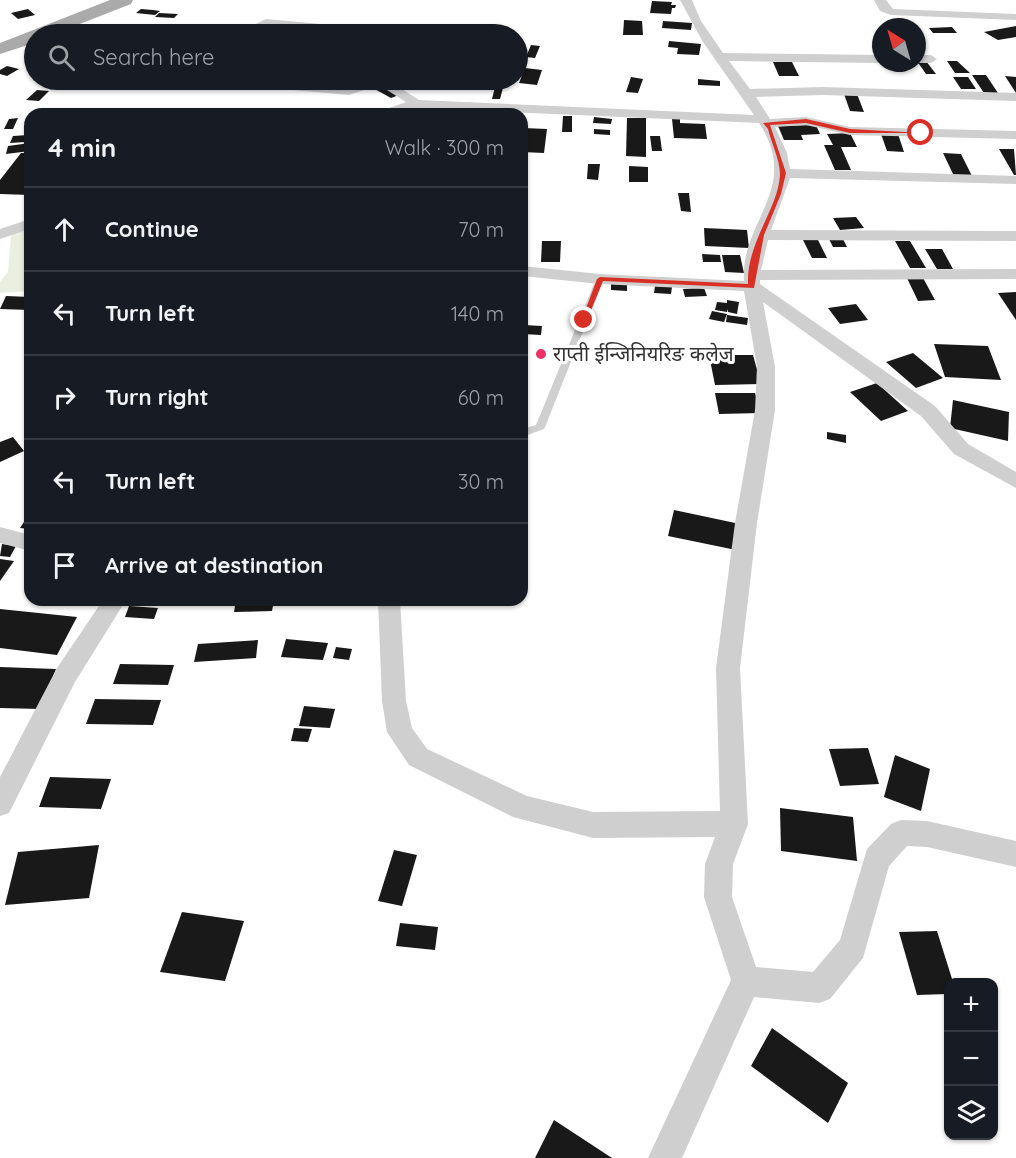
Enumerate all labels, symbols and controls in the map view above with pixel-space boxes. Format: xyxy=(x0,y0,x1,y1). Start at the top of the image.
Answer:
north arrow xyxy=(872,18,926,72)
search box xyxy=(24,24,528,90)
icon: search xyxy=(45,41,78,74)
text: Search here xyxy=(93,43,214,71)
route start xyxy=(907,119,933,145)
text: 4 min xyxy=(48,131,116,164)
text: Walk · 300 m xyxy=(385,135,504,160)
icon: ahead xyxy=(48,213,81,246)
text: Continue xyxy=(105,215,199,243)
text: 70 m xyxy=(458,217,504,242)
icon: left xyxy=(48,297,81,330)
text: Turn left xyxy=(105,299,195,327)
text: 140 m xyxy=(451,301,504,326)
route end xyxy=(570,306,596,332)
place label: राप्ती ईन्जिनियरिङ कलेज xyxy=(553,341,735,366)
marker: राप्ती ईन्जिनियरिङ कलेज xyxy=(534,347,548,361)
icon: right xyxy=(48,381,81,414)
text: Turn right xyxy=(105,383,209,411)
text: 60 m xyxy=(458,385,504,410)
icon: left xyxy=(48,465,81,498)
text: Turn left xyxy=(105,467,195,495)
text: 30 m xyxy=(458,469,504,494)
icon: arrive xyxy=(48,549,81,582)
text: Arrive at destination xyxy=(105,551,323,579)
map controls xyxy=(944,978,998,1140)
button: + xyxy=(944,978,998,1032)
button: − xyxy=(944,1032,998,1086)
button: layers xyxy=(944,1086,998,1140)

